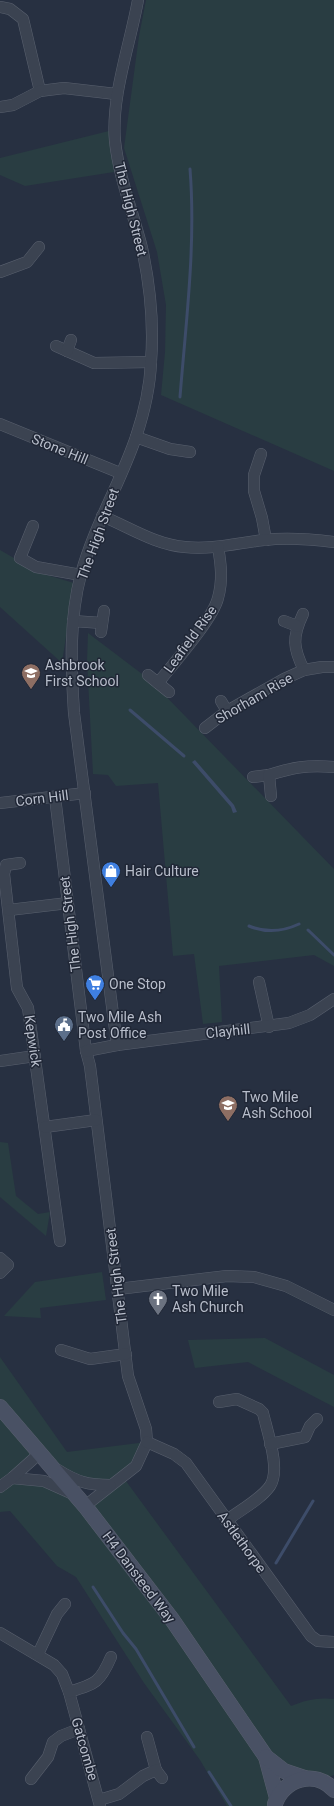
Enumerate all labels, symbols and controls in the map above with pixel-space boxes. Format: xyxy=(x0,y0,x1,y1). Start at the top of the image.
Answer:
street label: The High Street xyxy=(112,160,151,258)
street label: Stone Hill xyxy=(29,430,91,468)
street label: The High Street xyxy=(74,486,122,582)
street label: Leafield Rise xyxy=(160,602,220,676)
place label: Ashbrook First School xyxy=(45,657,119,689)
school or university icon: Ashbrook First School xyxy=(20,662,42,690)
street label: Shorham Rise xyxy=(213,669,295,727)
street label: Corn Hill xyxy=(15,787,69,809)
shop icon: Hair Culture xyxy=(100,860,122,888)
place label: Hair Culture xyxy=(125,863,199,879)
street label: The High Street xyxy=(56,875,84,973)
supermarket icon: One Stop xyxy=(84,973,106,1001)
place label: One Stop xyxy=(109,976,166,992)
place label: Two Mile Ash Post Office xyxy=(78,1009,162,1041)
street label: Kepwick xyxy=(21,1014,45,1069)
public building icon: Two Mile Ash Post Office xyxy=(53,1014,75,1042)
street label: Clayhill xyxy=(205,1021,251,1041)
place label: Two Mile Ash School xyxy=(242,1089,312,1121)
school or university icon: Two Mile Ash School xyxy=(217,1094,239,1122)
street label: The High Street xyxy=(102,1227,130,1325)
place label: Two Mile Ash Church xyxy=(172,1283,244,1315)
church icon: Two Mile Ash Church xyxy=(147,1288,169,1316)
street label: Astlethorpe xyxy=(214,1508,270,1576)
street label: H4 Dansteed Way xyxy=(99,1528,179,1626)
street label: Gatcombe xyxy=(68,1716,102,1782)

